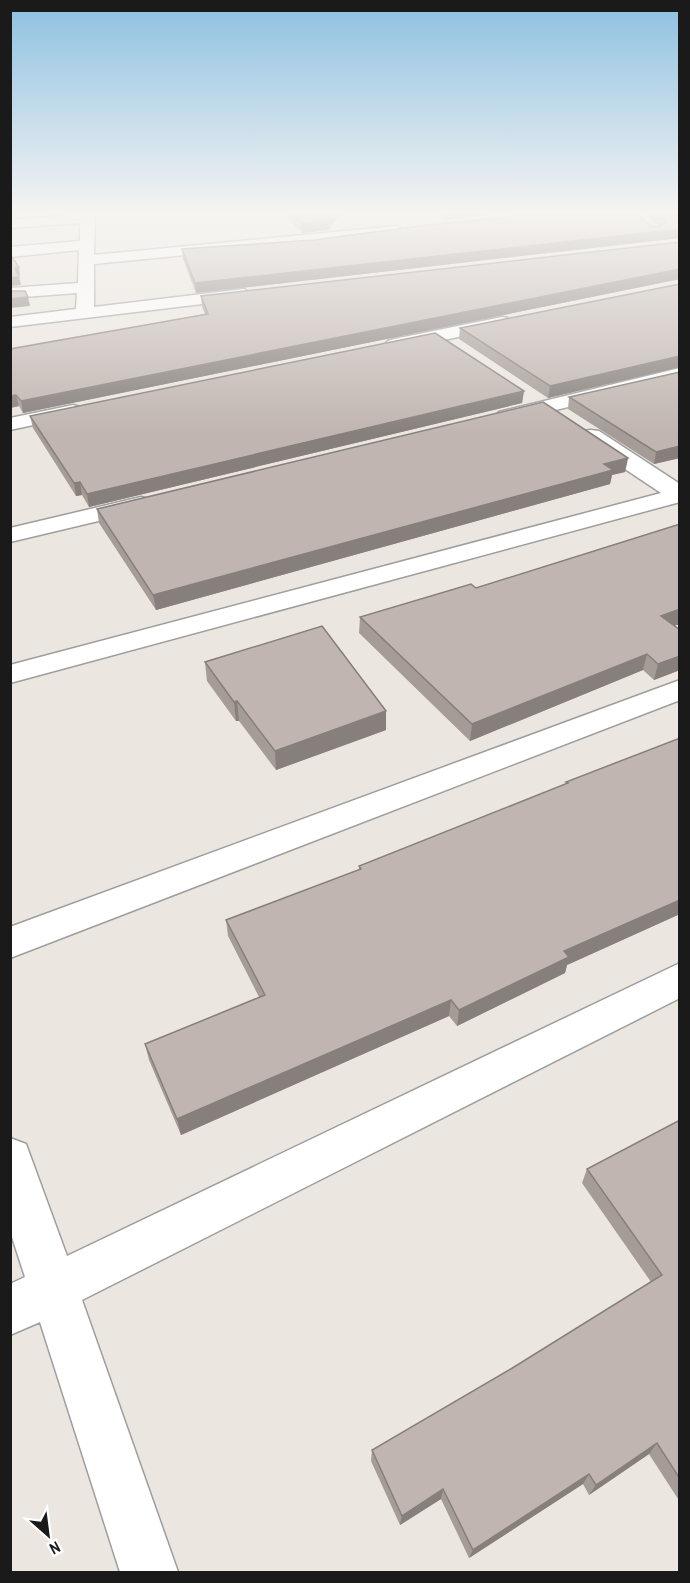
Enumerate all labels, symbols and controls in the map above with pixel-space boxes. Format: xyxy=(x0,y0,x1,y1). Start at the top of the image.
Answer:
north arrow xyxy=(18,1505,78,1565)
text: N xyxy=(46,1536,64,1560)

